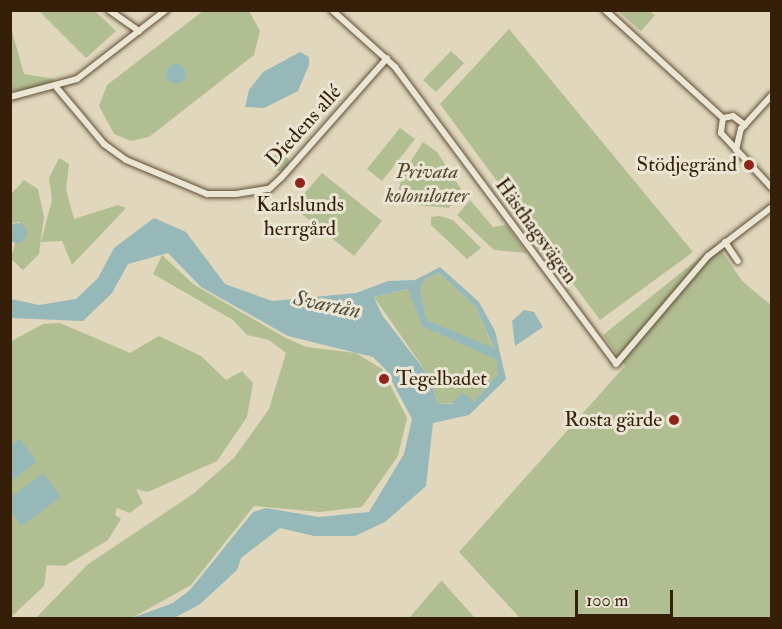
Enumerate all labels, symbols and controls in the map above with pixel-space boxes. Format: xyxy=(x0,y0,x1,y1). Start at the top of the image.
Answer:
street label: Diedens allé xyxy=(261,80,347,172)
place label: Stödjegränd xyxy=(637,152,737,178)
marker: Stödjegränd xyxy=(742,158,756,172)
park label: Privata kolonilotter xyxy=(385,159,469,209)
street label: Hästhagsvägen xyxy=(489,173,583,289)
marker: Karlslunds herrgård xyxy=(293,176,307,190)
place label: Karlslunds herrgård xyxy=(256,192,344,242)
water label: Svartån xyxy=(291,285,363,325)
place label: Tegelbadet xyxy=(396,366,487,392)
marker: Tegelbadet xyxy=(377,372,391,386)
place label: Rosta gärde xyxy=(564,407,662,433)
marker: Rosta gärde xyxy=(667,413,681,427)
scale bar xyxy=(578,578,676,616)
text: 100 m xyxy=(586,589,629,612)

